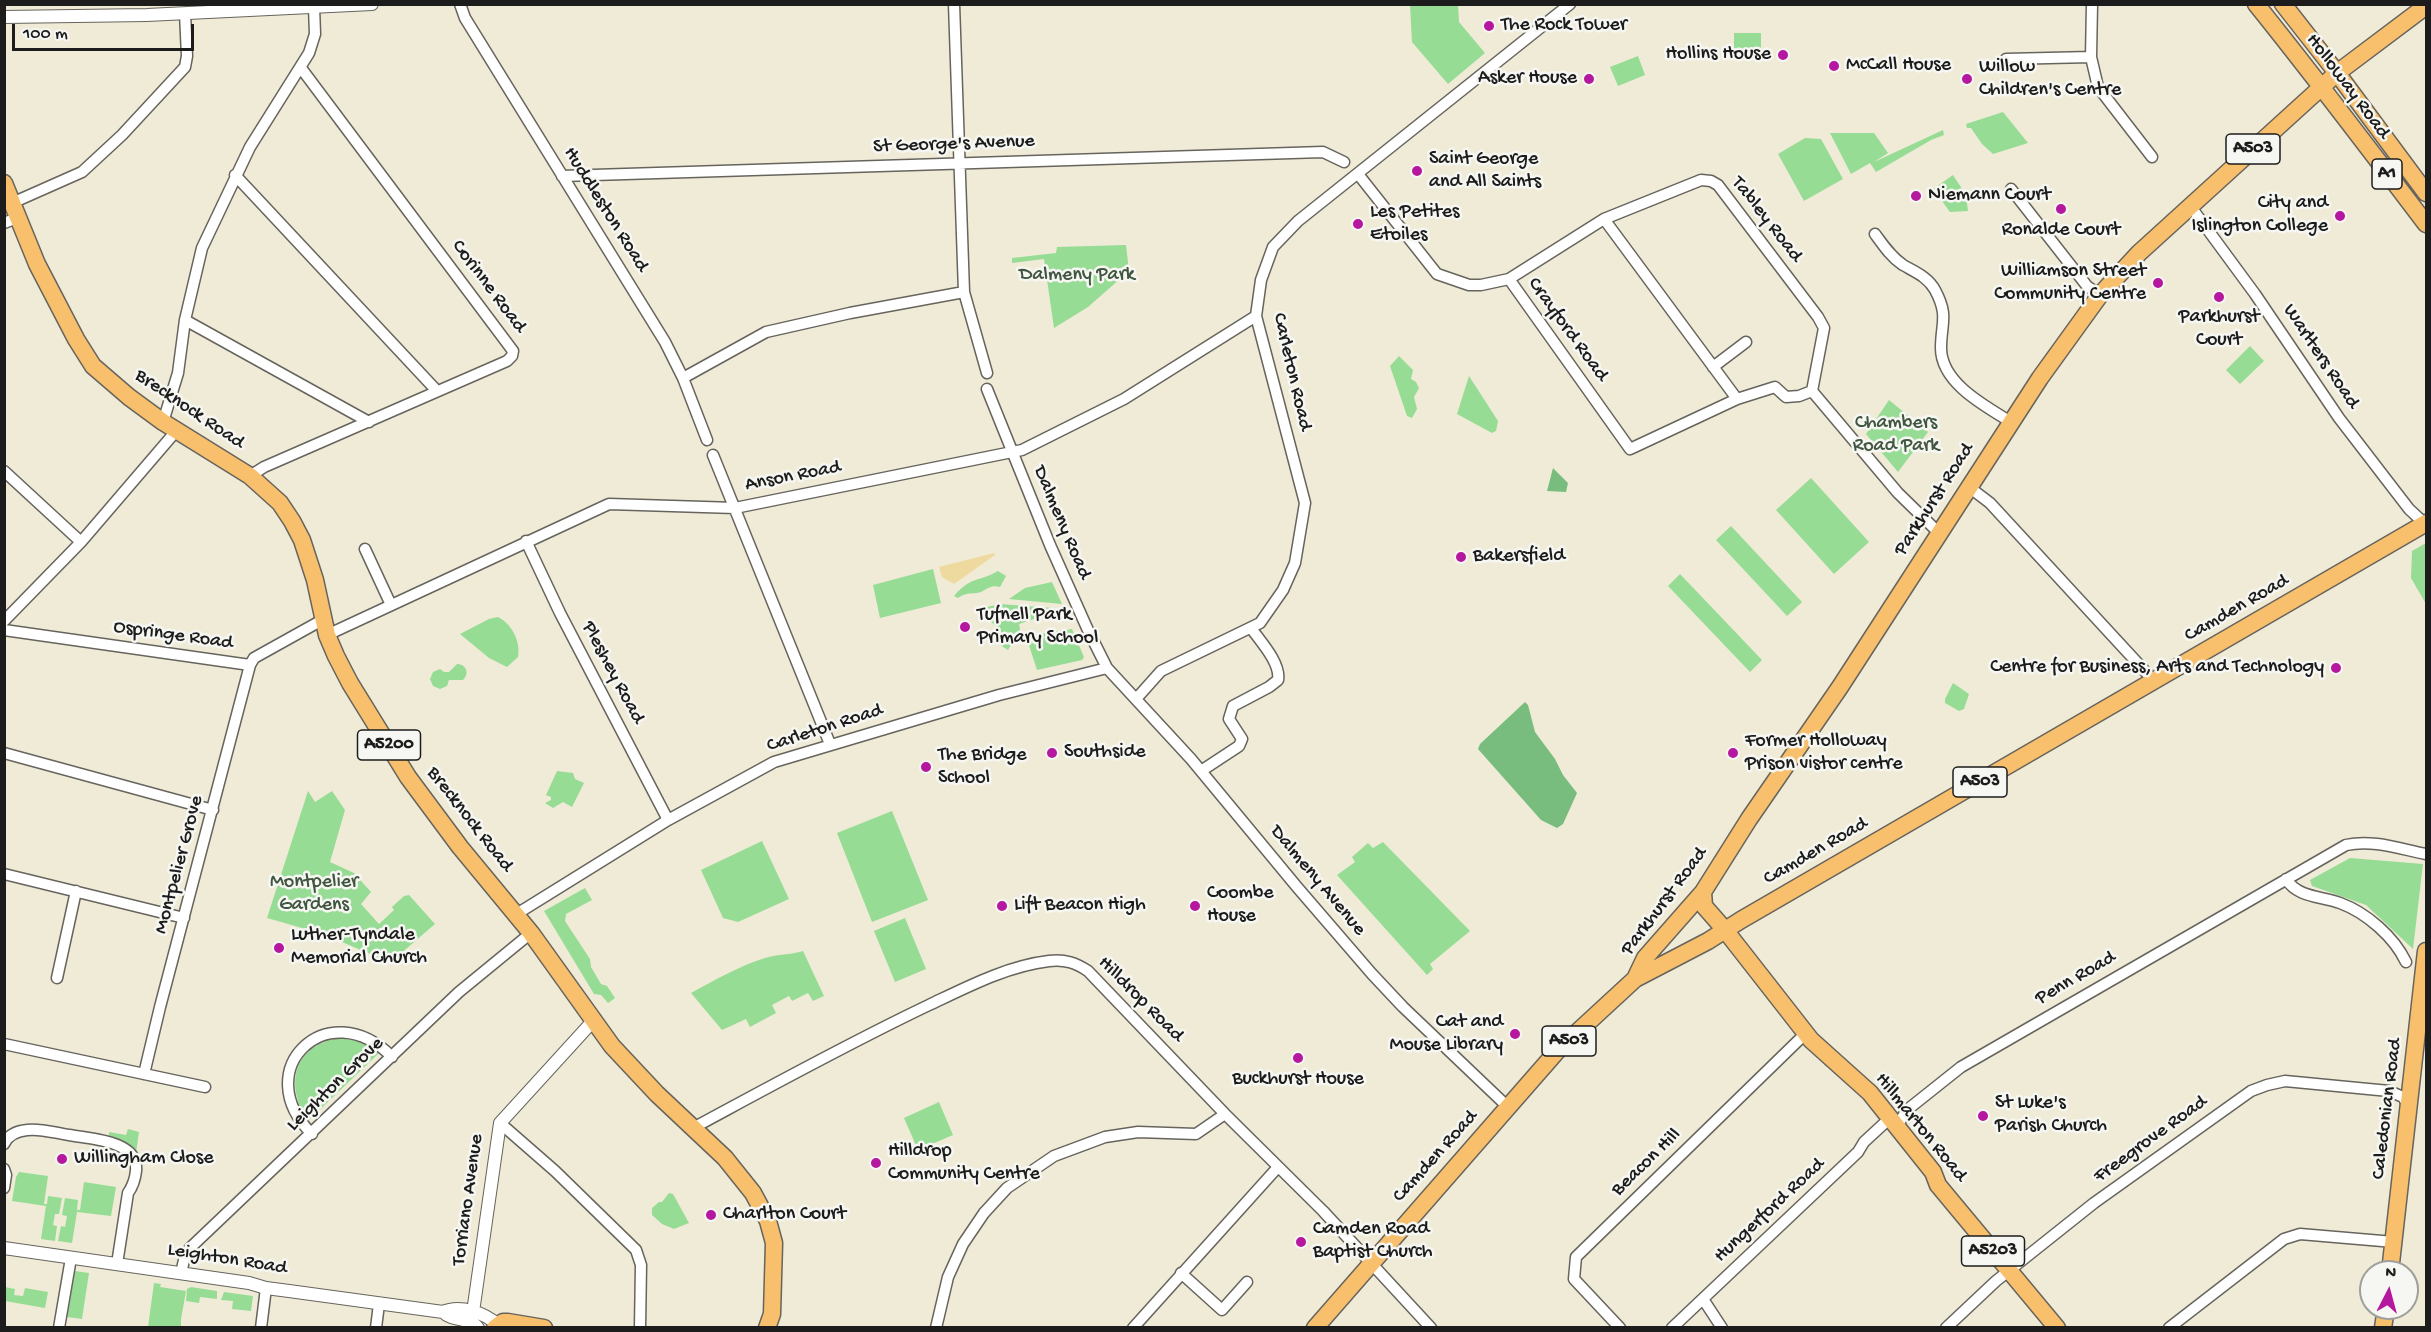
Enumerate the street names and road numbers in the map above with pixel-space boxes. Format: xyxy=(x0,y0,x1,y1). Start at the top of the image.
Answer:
street label: Holloway Road xyxy=(2300,30,2394,144)
street label: St George's Avenue xyxy=(873,130,1035,160)
road number: A503 xyxy=(2226,134,2280,164)
street label: Huddleston Road xyxy=(557,143,653,277)
road number: A1 xyxy=(2372,159,2402,189)
street label: Tabley Road xyxy=(1725,172,1807,268)
street label: Corinne Road xyxy=(445,236,531,338)
street label: Crayford Road xyxy=(1521,273,1613,387)
street label: Warlters Road xyxy=(2276,300,2364,414)
street label: Carleton Road xyxy=(1266,311,1316,433)
street label: Brecknock Road xyxy=(129,364,249,456)
street label: Parkhurst Road xyxy=(1890,439,1980,561)
street label: Anson Road xyxy=(743,456,843,498)
street label: Dalmeny Road xyxy=(1026,463,1096,583)
street label: Camden Road xyxy=(2181,570,2293,648)
street label: Ospringe Road xyxy=(112,616,234,656)
street label: Pleshey Road xyxy=(575,618,649,728)
street label: Carleton Road xyxy=(764,699,886,759)
road number: A5200 xyxy=(358,730,420,760)
street label: Brecknock Road xyxy=(420,762,518,878)
road number: A503 xyxy=(1953,767,2007,797)
street label: Montpelier Grove xyxy=(150,793,210,937)
street label: Camden Road xyxy=(1760,813,1872,891)
street label: Dalmeny Avenue xyxy=(1264,821,1370,941)
street label: Parkhurst Road xyxy=(1617,843,1713,961)
street label: Penn Road xyxy=(2032,946,2120,1012)
street label: Hilldrop Road xyxy=(1092,952,1188,1048)
road number: A503 xyxy=(1542,1026,1596,1056)
street label: Leighton Grove xyxy=(282,1033,390,1137)
street label: Caledonian Road xyxy=(2367,1037,2409,1181)
street label: Hillmarton Road xyxy=(1869,1069,1971,1187)
street label: Freegrove Road xyxy=(2090,1091,2212,1189)
street label: Camden Road xyxy=(1388,1106,1484,1208)
street label: Beacon Hill xyxy=(1607,1124,1687,1202)
street label: Torriano Avenue xyxy=(448,1133,490,1267)
street label: Hungerford Road xyxy=(1710,1154,1830,1268)
road number: A5203 xyxy=(1962,1236,2024,1266)
street label: Leighton Road xyxy=(166,1239,288,1281)

